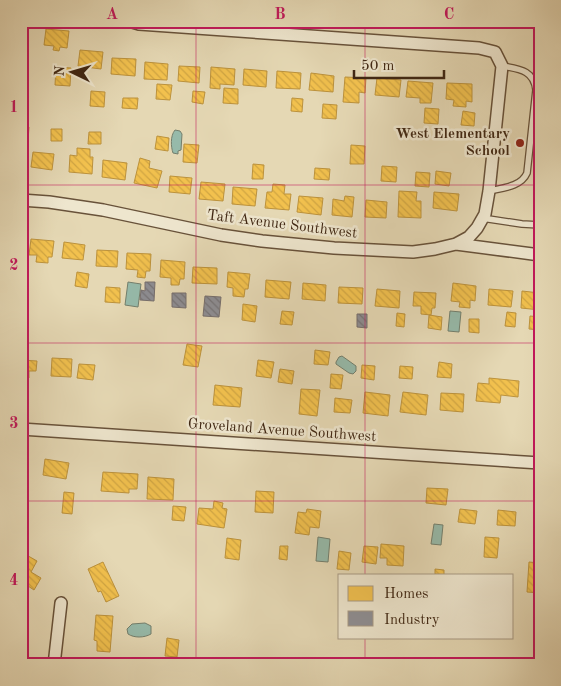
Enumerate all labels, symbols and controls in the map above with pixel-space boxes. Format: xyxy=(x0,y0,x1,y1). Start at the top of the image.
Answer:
text: A xyxy=(106,7,118,23)
text: B xyxy=(274,7,286,23)
text: C xyxy=(444,7,454,23)
north arrow xyxy=(48,48,98,98)
scale bar xyxy=(354,48,444,80)
text: 50 m xyxy=(361,59,395,74)
text: N xyxy=(53,65,68,77)
text: 1 xyxy=(9,100,19,116)
place label: West Elementary School xyxy=(395,127,510,159)
marker: West Elementary School xyxy=(514,137,526,149)
street label: Taft Avenue Southwest xyxy=(206,208,358,242)
text: 2 xyxy=(9,258,19,274)
text: 3 xyxy=(9,416,19,432)
street label: Groveland Avenue Southwest xyxy=(187,417,377,445)
text: 4 xyxy=(9,573,19,589)
legend xyxy=(338,574,514,638)
text: Homes xyxy=(384,587,429,602)
text: Industry xyxy=(384,613,440,628)

